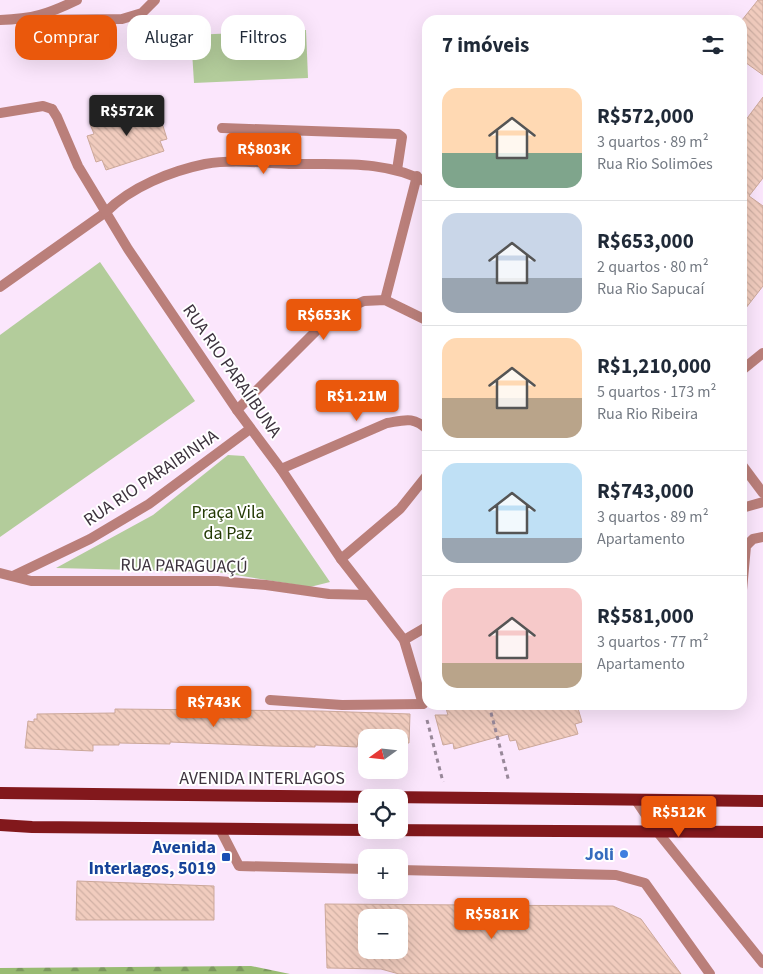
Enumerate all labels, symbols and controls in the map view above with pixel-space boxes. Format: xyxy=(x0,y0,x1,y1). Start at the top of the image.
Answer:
chip: Comprar xyxy=(15,15,117,60)
chip: Alugar xyxy=(127,15,211,60)
chip: Filtros xyxy=(221,15,305,60)
text: 7 imóveis xyxy=(442,30,529,60)
icon: filters xyxy=(699,31,727,59)
pin: R$572K xyxy=(86,94,168,137)
text: R$572K xyxy=(100,100,154,122)
text: R$572,000 xyxy=(597,101,694,131)
icon: home xyxy=(482,108,542,168)
text: 3 quartos · 89 m² xyxy=(597,131,709,153)
pin: R$803K xyxy=(223,132,305,175)
text: R$803K xyxy=(237,138,291,160)
text: Rua Rio Solimões xyxy=(597,153,713,175)
text: R$653,000 xyxy=(597,226,694,256)
icon: home xyxy=(482,233,542,293)
text: 2 quartos · 80 m² xyxy=(597,256,709,278)
text: Rua Rio Sapucaí xyxy=(597,278,704,300)
pin: R$653K xyxy=(283,298,365,341)
street label: RUA RIO PARAÍIBUNA xyxy=(177,299,288,443)
text: R$653K xyxy=(297,304,351,326)
text: R$1,210,000 xyxy=(597,351,711,381)
icon: home xyxy=(482,358,542,418)
pin: R$1.21M xyxy=(311,380,403,422)
text: 5 quartos · 173 m² xyxy=(597,381,716,403)
text: R$1.21M xyxy=(327,385,387,407)
text: Rua Rio Ribeira xyxy=(597,403,698,425)
street label: RUA RIO PARAIBINHA xyxy=(79,423,224,532)
text: R$743,000 xyxy=(597,476,694,506)
icon: home xyxy=(482,483,542,543)
park label: Praça Vila da Paz xyxy=(191,500,265,546)
text: 3 quartos · 89 m² xyxy=(597,506,709,528)
text: Apartamento xyxy=(597,528,685,550)
street label: RUA PARAGUAÇÚ xyxy=(120,552,248,580)
text: R$581,000 xyxy=(597,601,694,631)
icon: home xyxy=(482,608,542,668)
text: 3 quartos · 77 m² xyxy=(597,631,709,653)
text: Apartamento xyxy=(597,653,685,675)
pin: R$743K xyxy=(173,686,255,728)
text: R$743K xyxy=(187,691,241,713)
north arrow xyxy=(358,729,408,779)
map controls xyxy=(358,729,408,959)
street label: AVENIDA INTERLAGOS xyxy=(179,766,345,791)
button: locate xyxy=(358,789,408,839)
pin: R$512K xyxy=(638,796,720,838)
text: R$512K xyxy=(652,801,706,823)
place label: Avenida Interlagos, 5019 xyxy=(88,835,216,881)
place label: Joli xyxy=(585,842,614,867)
marker: Joli xyxy=(618,848,630,860)
button: + xyxy=(358,849,408,899)
marker: Avenida Interlagos, 5019 xyxy=(220,851,232,863)
pin: R$581K xyxy=(451,898,533,940)
text: R$581K xyxy=(465,903,519,925)
button: − xyxy=(358,909,408,959)

